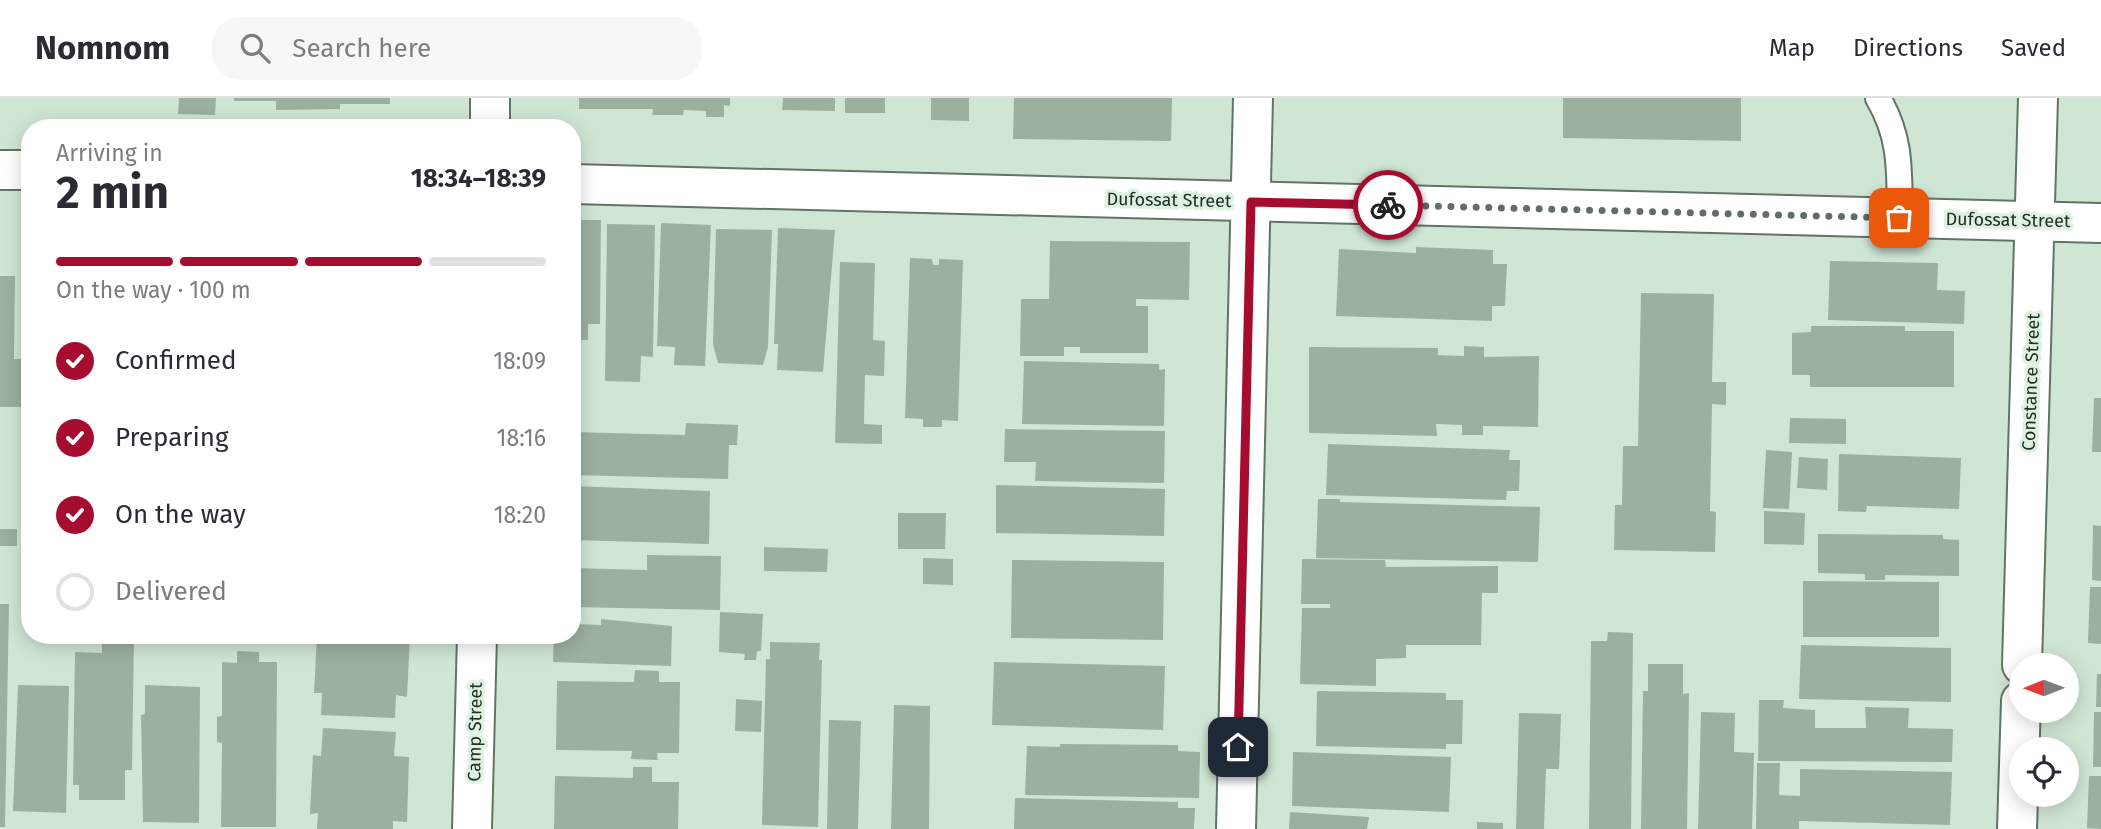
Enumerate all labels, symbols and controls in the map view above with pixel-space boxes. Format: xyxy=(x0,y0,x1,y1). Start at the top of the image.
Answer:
search box xyxy=(212,17,702,80)
text: Nomnom xyxy=(35,28,170,68)
icon: search xyxy=(236,29,274,67)
text: Search here xyxy=(292,33,431,64)
text: Map xyxy=(1769,34,1815,62)
text: Directions xyxy=(1853,34,1963,62)
text: Saved xyxy=(2001,34,2066,62)
text: Arriving in xyxy=(56,139,163,167)
text: 18:34–18:39 xyxy=(411,163,546,194)
text: 2 min xyxy=(56,165,169,220)
courier xyxy=(1353,170,1423,240)
icon: bike xyxy=(1369,186,1407,224)
street label: Dufossat Street xyxy=(1106,188,1232,212)
pin xyxy=(1869,188,1929,248)
icon: bag xyxy=(1880,199,1918,237)
street label: Dufossat Street xyxy=(1945,208,2071,232)
text: On the way · 100 m xyxy=(56,276,251,304)
street label: Constance Street xyxy=(2018,312,2044,451)
icon: check xyxy=(56,342,94,380)
text: Confirmed xyxy=(115,345,236,376)
text: 18:09 xyxy=(493,347,546,375)
icon: check xyxy=(56,419,94,457)
text: Preparing xyxy=(115,422,228,453)
text: 18:16 xyxy=(497,424,546,452)
icon: check xyxy=(56,496,94,534)
text: On the way xyxy=(115,499,246,530)
text: 18:20 xyxy=(494,501,546,529)
text: Delivered xyxy=(115,576,227,607)
north arrow xyxy=(2009,653,2079,723)
map controls xyxy=(2009,653,2079,807)
street label: Camp Street xyxy=(463,682,487,782)
pin xyxy=(1208,717,1268,777)
icon: home xyxy=(1219,728,1257,766)
button: locate xyxy=(2009,737,2079,807)

